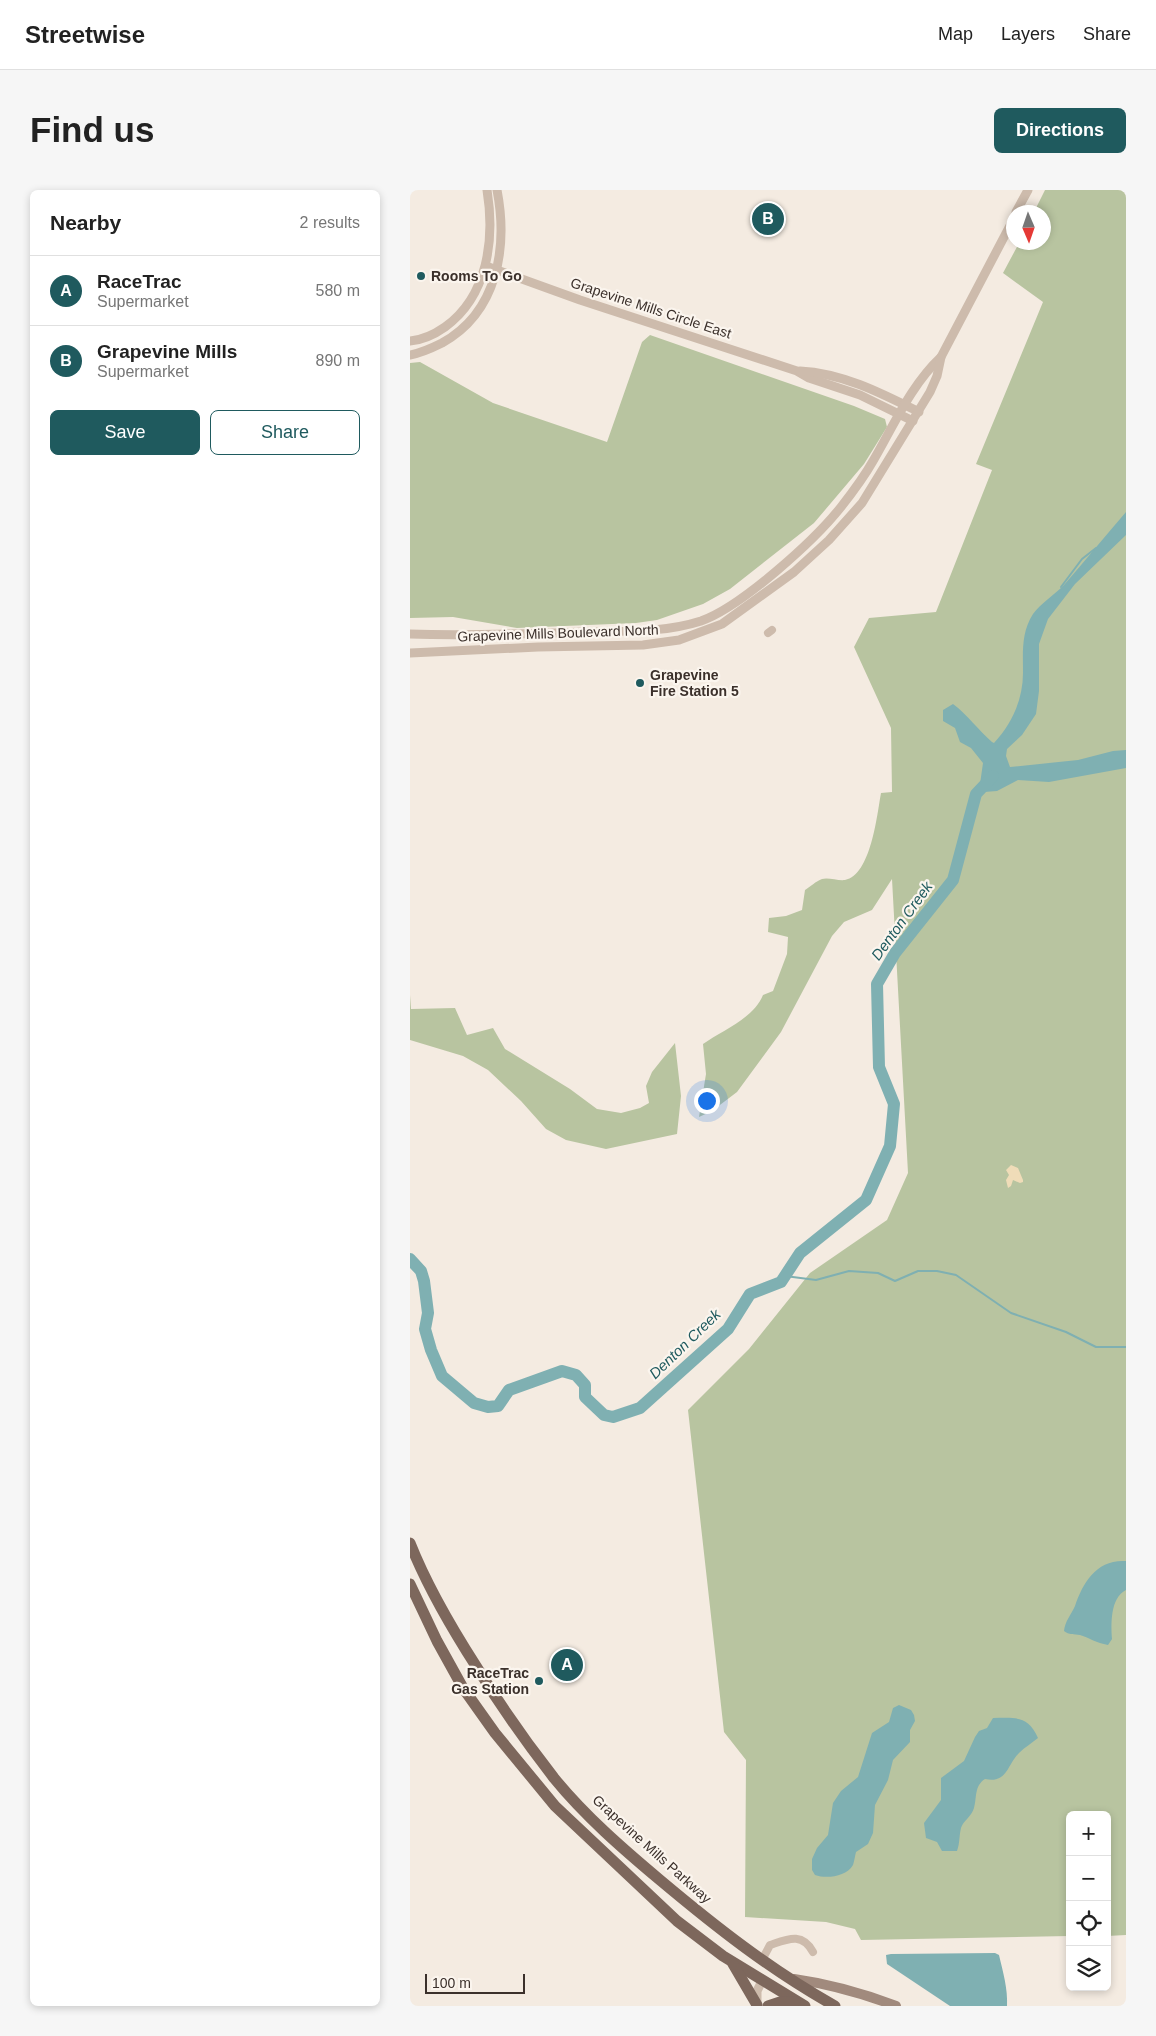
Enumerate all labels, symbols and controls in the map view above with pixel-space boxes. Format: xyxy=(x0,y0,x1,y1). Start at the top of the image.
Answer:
text: Streetwise xyxy=(25,21,145,48)
text: Map xyxy=(938,24,973,44)
text: Layers xyxy=(1001,24,1055,44)
text: Share xyxy=(1083,24,1131,44)
button: Directions xyxy=(994,108,1126,153)
text: Find us xyxy=(30,110,154,149)
pin: B xyxy=(752,200,784,238)
north arrow xyxy=(1006,205,1051,250)
text: Nearby xyxy=(50,211,121,234)
text: 2 results xyxy=(300,214,360,231)
place label: Rooms To Go xyxy=(431,268,522,284)
marker: Rooms To Go xyxy=(415,270,427,282)
text: RaceTrac xyxy=(97,271,182,292)
street label: Grapevine Mills Circle East xyxy=(569,274,733,342)
text: A xyxy=(60,282,72,299)
text: 580 m xyxy=(316,282,360,299)
text: Supermarket xyxy=(97,293,189,310)
text: Grapevine Mills xyxy=(97,341,237,362)
text: B xyxy=(60,352,72,369)
text: 890 m xyxy=(316,352,360,369)
text: Supermarket xyxy=(97,363,189,380)
button: Save xyxy=(50,410,200,455)
button: Share xyxy=(210,410,360,455)
street label: Grapevine Mills Boulevard North xyxy=(457,621,659,645)
place label: Grapevine Fire Station 5 xyxy=(650,667,739,699)
marker: Grapevine Fire Station 5 xyxy=(634,677,646,689)
water label: Denton Creek xyxy=(868,877,937,963)
your location xyxy=(694,1088,720,1114)
water label: Denton Creek xyxy=(645,1304,725,1382)
pin: A xyxy=(551,1646,583,1684)
place label: RaceTrac Gas Station xyxy=(451,1665,529,1697)
marker: RaceTrac Gas Station xyxy=(533,1675,545,1687)
street label: Grapevine Mills Parkway xyxy=(589,1792,715,1906)
map controls xyxy=(1066,1811,1111,1991)
button: + xyxy=(1066,1811,1111,1856)
button: − xyxy=(1066,1856,1111,1901)
button: locate xyxy=(1066,1901,1111,1946)
button: layers xyxy=(1066,1946,1111,1991)
scale bar xyxy=(425,1971,525,1994)
text: 100 m xyxy=(432,1975,471,1991)

